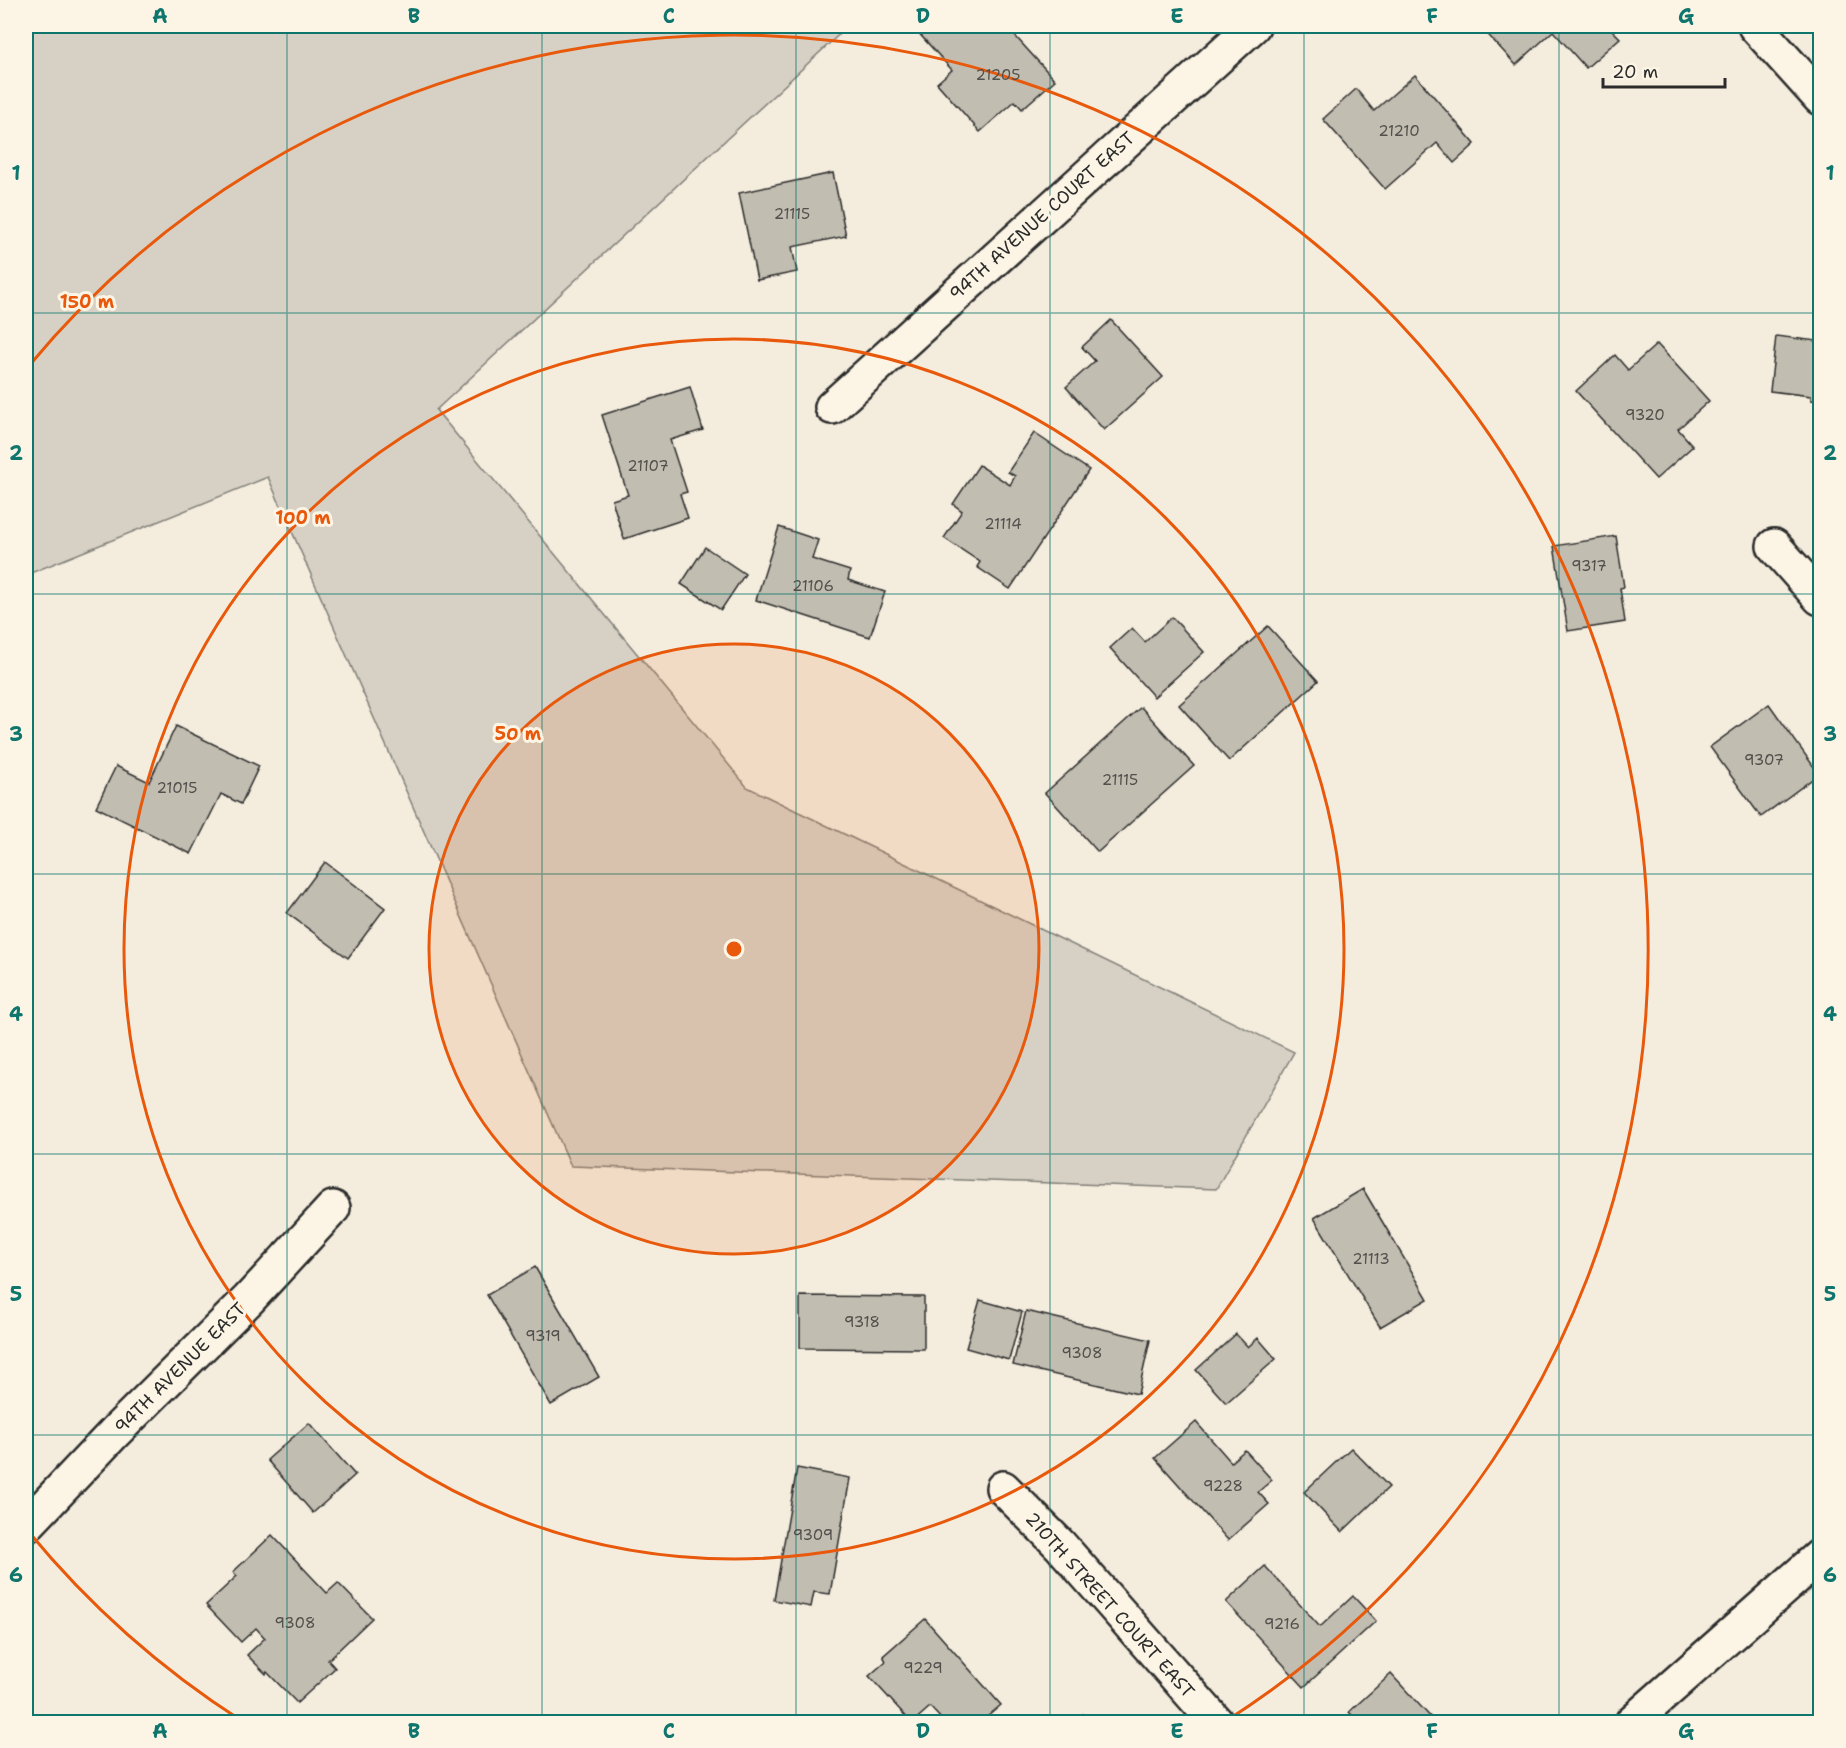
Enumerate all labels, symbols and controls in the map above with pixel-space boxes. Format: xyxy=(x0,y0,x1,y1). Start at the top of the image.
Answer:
text: A xyxy=(152,3,168,29)
text: B xyxy=(408,3,420,29)
text: C xyxy=(663,3,675,29)
text: D xyxy=(916,3,930,29)
text: E xyxy=(1170,3,1184,29)
text: F xyxy=(1426,3,1438,29)
text: G xyxy=(1678,3,1694,29)
scale bar xyxy=(1603,51,1724,89)
text: 20 m xyxy=(1612,60,1658,84)
house number: 21205 xyxy=(976,65,1020,85)
house number: 21210 xyxy=(1378,121,1420,141)
street label: 94TH AVENUE COURT EAST xyxy=(944,126,1140,306)
text: 1 xyxy=(11,160,21,186)
text: 1 xyxy=(1825,160,1835,186)
house number: 21115 xyxy=(774,204,810,224)
text: 150 m xyxy=(60,290,115,314)
house number: 9320 xyxy=(1625,405,1665,425)
text: 2 xyxy=(9,440,23,466)
text: 2 xyxy=(1823,440,1837,466)
house number: 21107 xyxy=(627,456,669,476)
text: 100 m xyxy=(275,506,331,530)
house number: 21114 xyxy=(984,514,1022,534)
house number: 9317 xyxy=(1571,556,1607,576)
house number: 21106 xyxy=(792,576,834,596)
text: 3 xyxy=(9,721,23,747)
text: 3 xyxy=(1823,721,1837,747)
text: 50 m xyxy=(495,722,542,746)
house number: 9307 xyxy=(1744,750,1784,770)
house number: 21115 xyxy=(1102,770,1138,790)
house number: 21015 xyxy=(157,778,197,798)
centre of rings xyxy=(724,939,744,959)
text: 4 xyxy=(9,1001,23,1027)
text: 4 xyxy=(1823,1001,1837,1027)
house number: 21113 xyxy=(1352,1249,1390,1269)
text: 5 xyxy=(10,1281,22,1307)
text: 5 xyxy=(1824,1281,1836,1307)
street label: 94TH AVENUE EAST xyxy=(109,1297,251,1439)
house number: 9318 xyxy=(844,1312,880,1332)
house number: 9319 xyxy=(525,1326,561,1346)
house number: 9308 xyxy=(1062,1343,1102,1363)
house number: 9228 xyxy=(1203,1476,1243,1496)
street label: 210TH STREET COURT EAST xyxy=(1020,1507,1200,1703)
house number: 9309 xyxy=(793,1525,833,1545)
text: 6 xyxy=(9,1562,23,1588)
text: 6 xyxy=(1823,1562,1837,1588)
house number: 9308 xyxy=(275,1613,315,1633)
house number: 9216 xyxy=(1264,1614,1300,1634)
house number: 9229 xyxy=(903,1658,943,1678)
text: A xyxy=(152,1718,168,1744)
text: B xyxy=(408,1718,420,1744)
text: C xyxy=(663,1718,675,1744)
text: D xyxy=(916,1718,930,1744)
text: E xyxy=(1170,1718,1184,1744)
text: F xyxy=(1426,1718,1438,1744)
text: G xyxy=(1678,1718,1694,1744)

